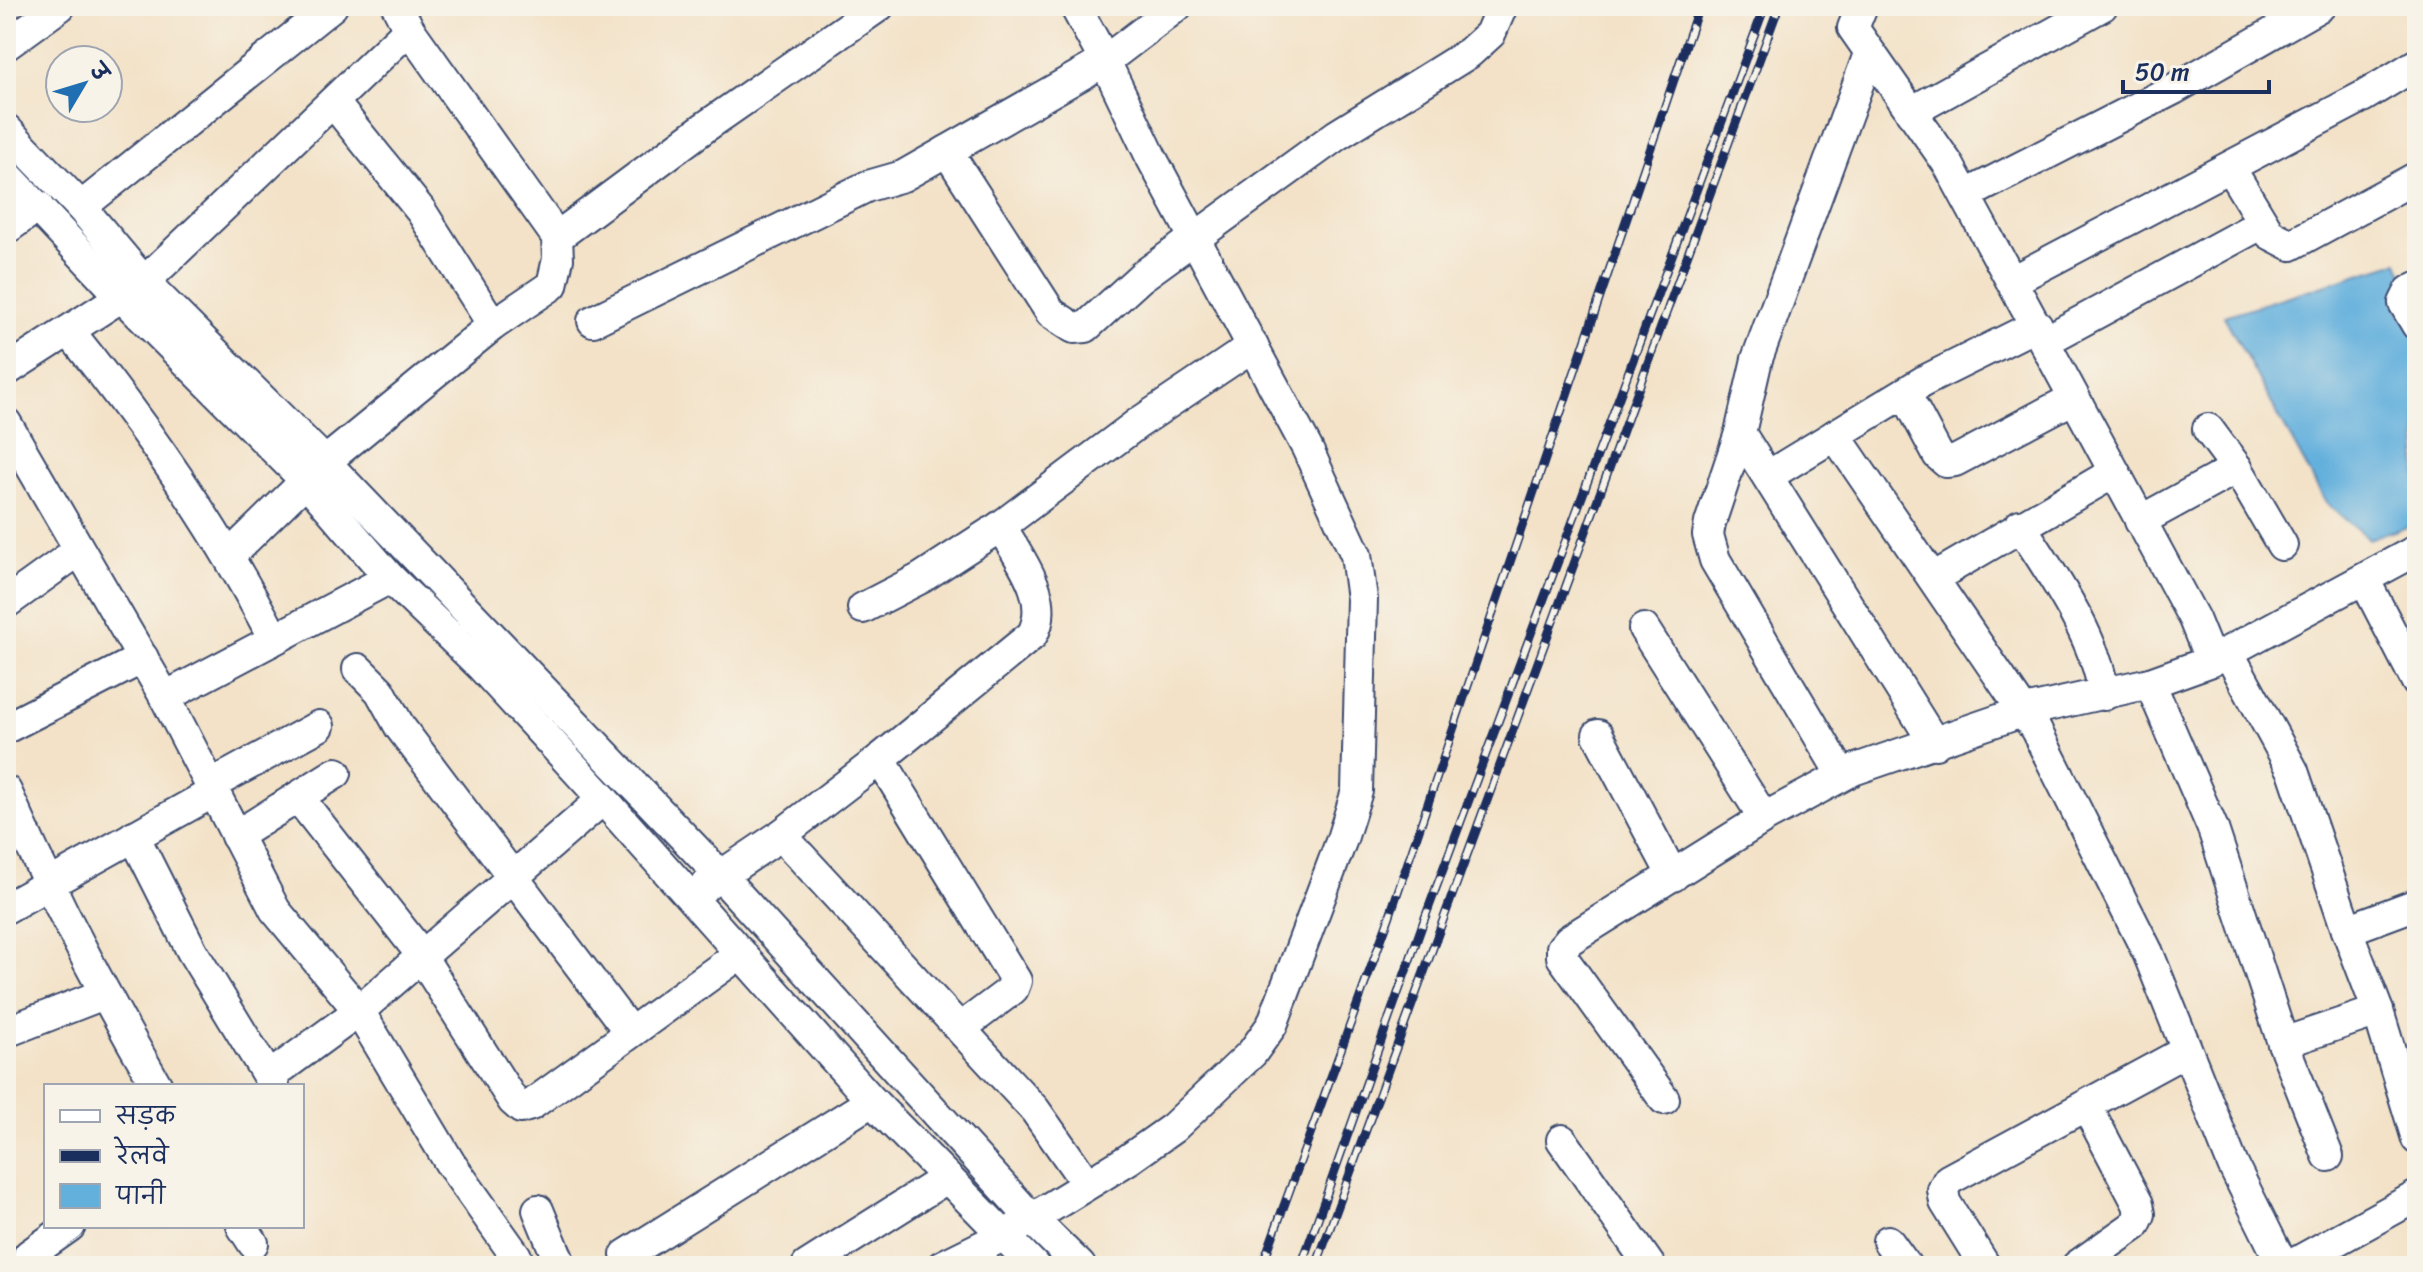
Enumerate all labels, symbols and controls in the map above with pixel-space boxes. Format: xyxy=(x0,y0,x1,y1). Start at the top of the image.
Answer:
north arrow xyxy=(44,44,124,124)
scale bar xyxy=(2123,44,2269,94)
text: 50 m xyxy=(2135,51,2190,93)
text: उ xyxy=(78,53,121,92)
legend xyxy=(44,1084,304,1228)
text: सड़क xyxy=(114,1095,177,1137)
text: रेलवे xyxy=(113,1135,170,1177)
text: पानी xyxy=(114,1175,167,1217)

